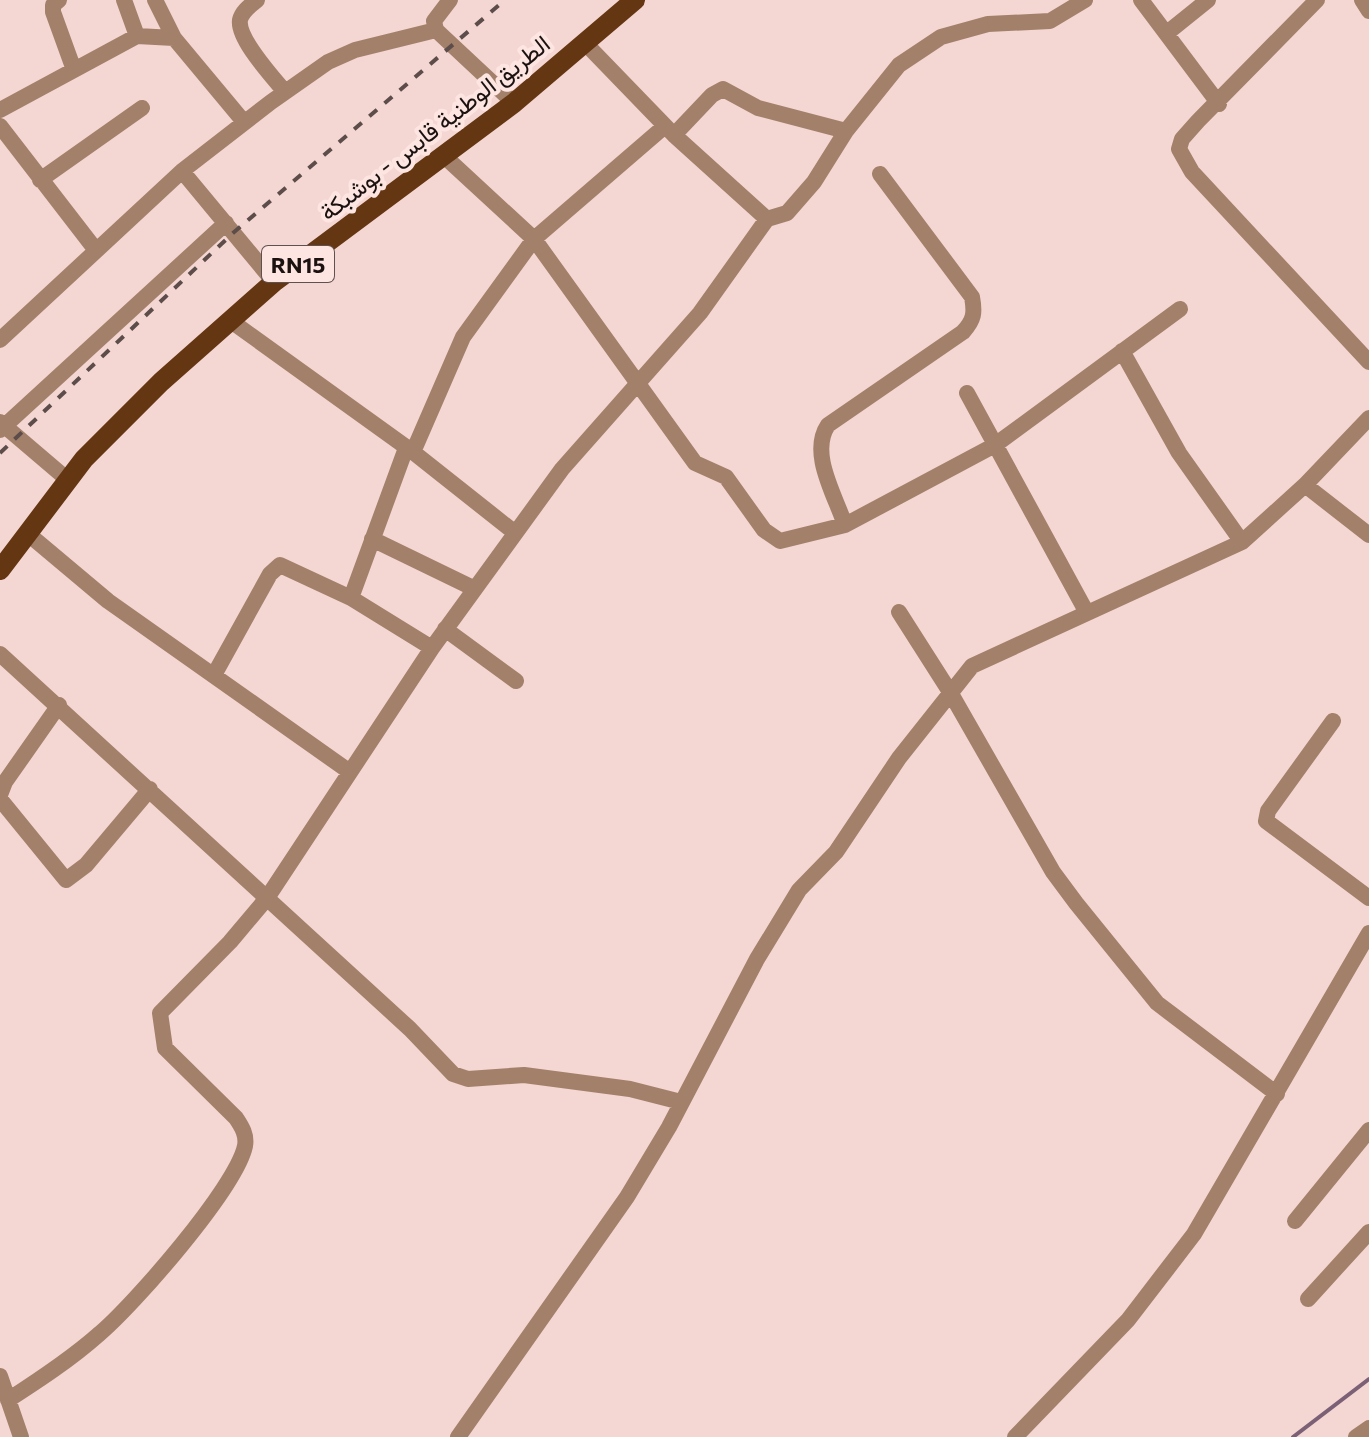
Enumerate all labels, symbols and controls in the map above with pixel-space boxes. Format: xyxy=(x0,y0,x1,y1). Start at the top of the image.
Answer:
street label: الطريق الوطنية قابس - بوشبكة xyxy=(313,28,556,227)
road number: RN15 xyxy=(262,246,334,282)

